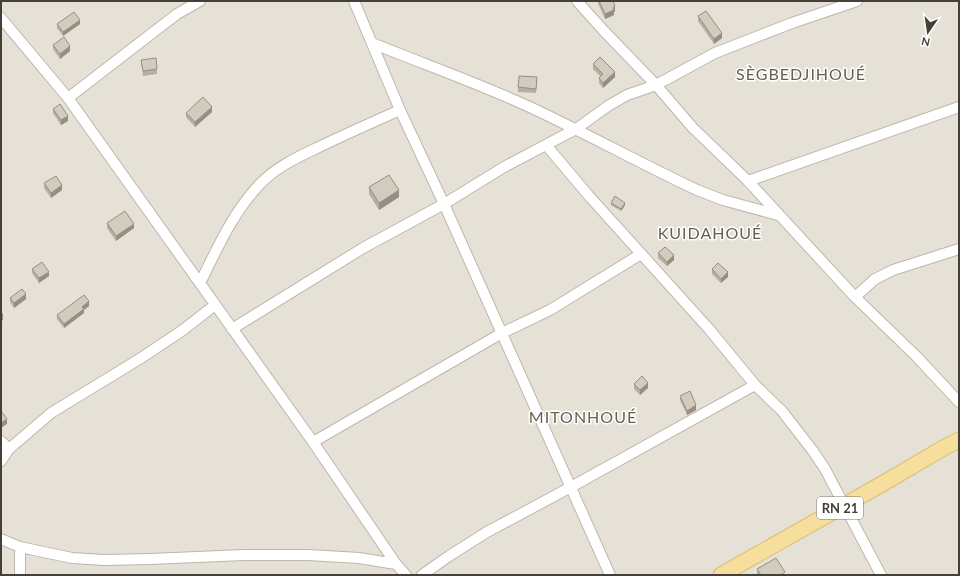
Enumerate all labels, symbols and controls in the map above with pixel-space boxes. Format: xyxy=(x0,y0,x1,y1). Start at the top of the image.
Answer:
north arrow xyxy=(908,12,948,52)
text: N xyxy=(920,35,931,50)
district label: SÈGBEDJIHOUÉ xyxy=(736,64,866,83)
district label: KUIDAHOUÉ xyxy=(658,223,762,242)
district label: MITONHOUÉ xyxy=(529,407,637,426)
road number: RN 21 xyxy=(817,497,863,519)

